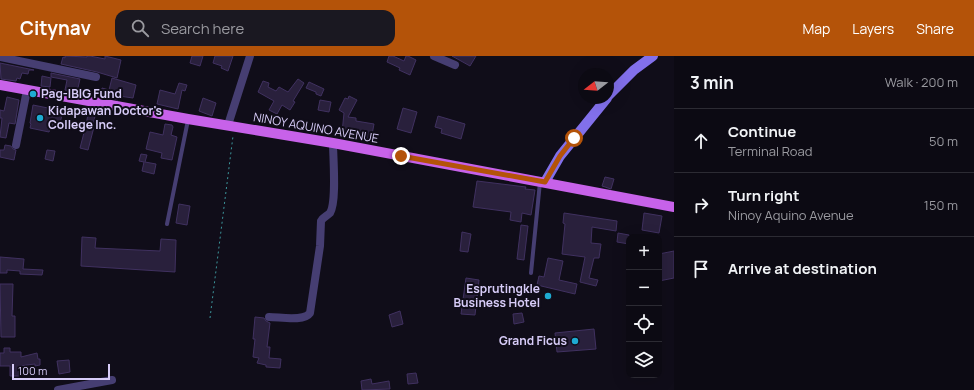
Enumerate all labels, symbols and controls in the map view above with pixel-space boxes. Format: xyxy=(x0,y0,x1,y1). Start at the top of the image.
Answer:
search box xyxy=(115,10,395,46)
text: Citynav xyxy=(20,15,91,41)
icon: search xyxy=(129,17,151,39)
text: Search here xyxy=(161,18,244,39)
text: Map xyxy=(802,19,830,38)
text: Layers xyxy=(852,19,894,38)
text: Share xyxy=(916,19,954,38)
north arrow xyxy=(578,68,614,104)
text: 3 min xyxy=(690,71,734,94)
text: Walk · 200 m xyxy=(885,73,958,91)
place label: Pag-IBIG Fund xyxy=(41,85,122,102)
marker: Pag-IBIG Fund xyxy=(28,89,38,99)
place label: Kidapawan Doctor's College Inc. xyxy=(48,102,163,133)
street label: NINOY AQUINO AVENUE xyxy=(252,108,380,147)
marker: Kidapawan Doctor's College Inc. xyxy=(35,113,45,123)
text: Continue xyxy=(728,121,796,142)
route start xyxy=(565,129,583,147)
icon: ahead xyxy=(690,130,712,152)
text: 50 m xyxy=(929,132,958,150)
text: Terminal Road xyxy=(728,142,812,160)
route end xyxy=(392,147,410,165)
text: Turn right xyxy=(728,185,799,206)
icon: right xyxy=(690,194,712,216)
text: 150 m xyxy=(924,196,958,214)
text: Ninoy Aquino Avenue xyxy=(728,206,854,224)
map controls xyxy=(626,234,662,378)
button: + xyxy=(626,234,662,270)
icon: arrive xyxy=(690,258,712,280)
text: Arrive at destination xyxy=(728,258,877,279)
button: − xyxy=(626,270,662,306)
place label: Esprutingkle Business Hotel xyxy=(454,280,540,311)
marker: Esprutingkle Business Hotel xyxy=(543,291,553,301)
button: locate xyxy=(626,306,662,342)
place label: Grand Ficus xyxy=(499,332,567,349)
marker: Grand Ficus xyxy=(570,336,580,346)
button: layers xyxy=(626,342,662,378)
scale bar xyxy=(12,362,110,381)
text: 100 m xyxy=(18,363,47,378)

